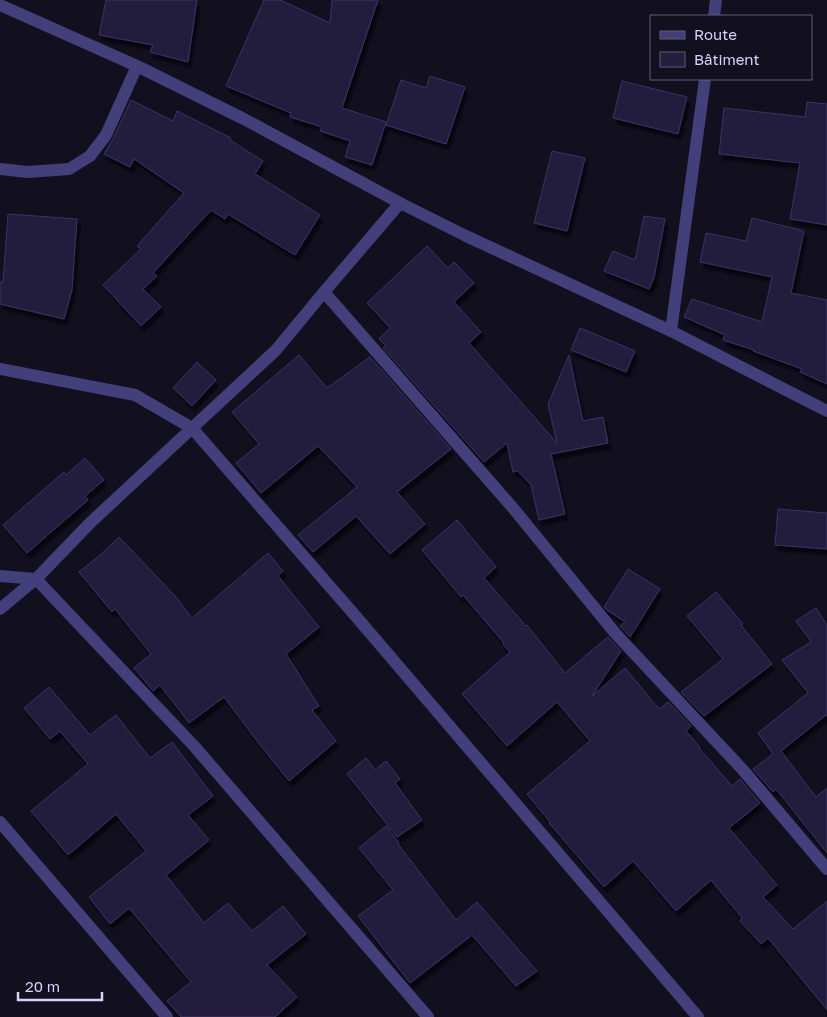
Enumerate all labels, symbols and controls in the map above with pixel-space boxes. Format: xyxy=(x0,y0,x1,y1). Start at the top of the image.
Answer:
legend xyxy=(650,15,812,80)
text: Route xyxy=(694,25,737,43)
text: Bâtiment xyxy=(694,50,759,68)
scale bar xyxy=(18,970,101,1002)
text: 20 m xyxy=(25,977,60,995)

